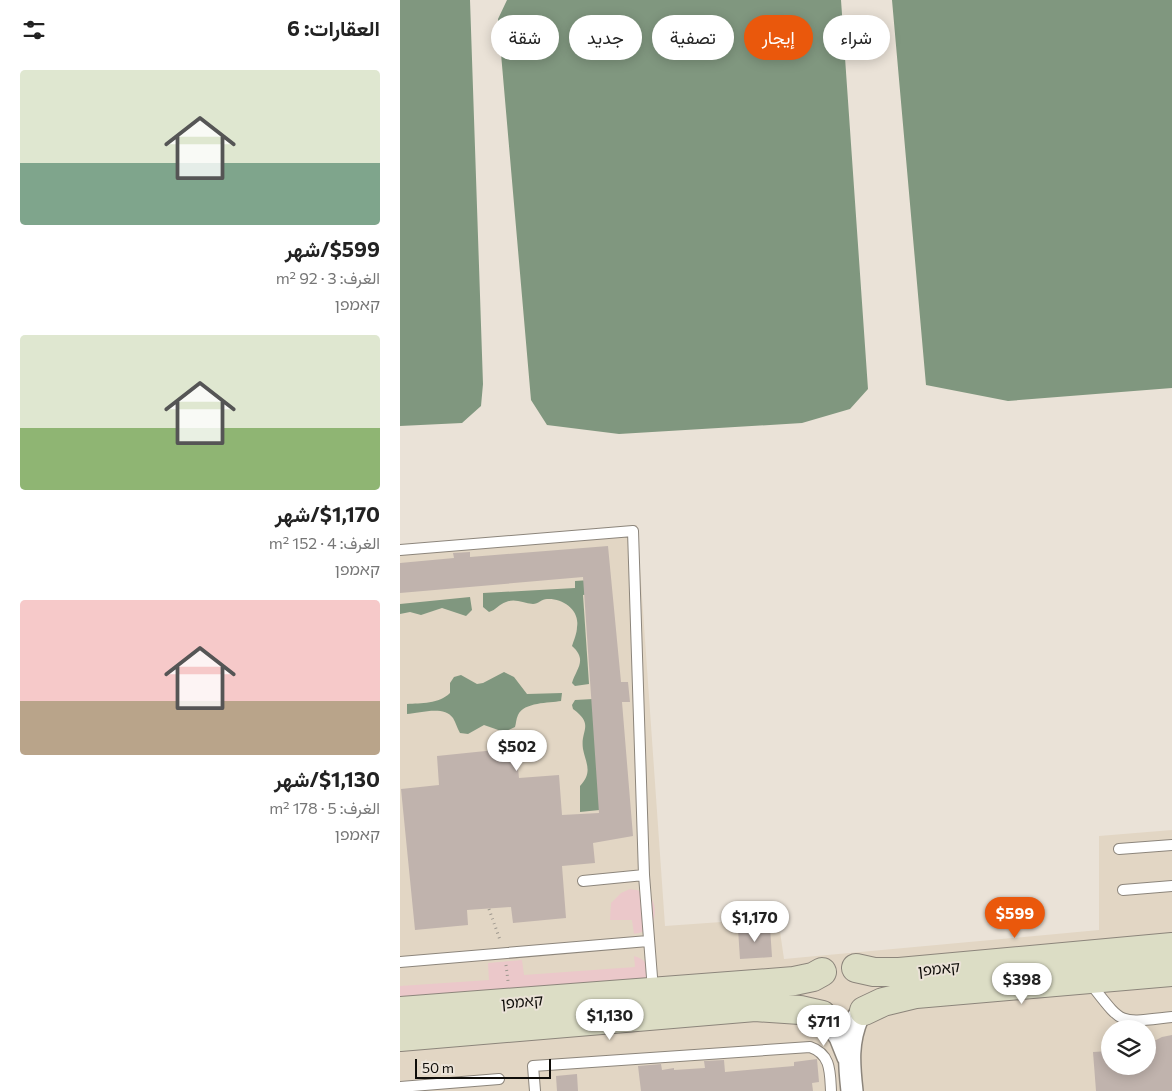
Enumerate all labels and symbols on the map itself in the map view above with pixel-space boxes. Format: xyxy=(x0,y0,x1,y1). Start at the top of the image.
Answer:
pin: $502 xyxy=(487,730,547,772)
pin: $599 xyxy=(985,896,1045,939)
pin: $1,170 xyxy=(714,900,796,943)
street label: קאמפן xyxy=(917,957,961,979)
pin: $398 xyxy=(992,962,1052,1005)
street label: קאמפן xyxy=(500,990,544,1012)
pin: $1,130 xyxy=(569,998,651,1041)
pin: $711 xyxy=(794,1004,854,1047)
scale bar xyxy=(415,1056,551,1079)

